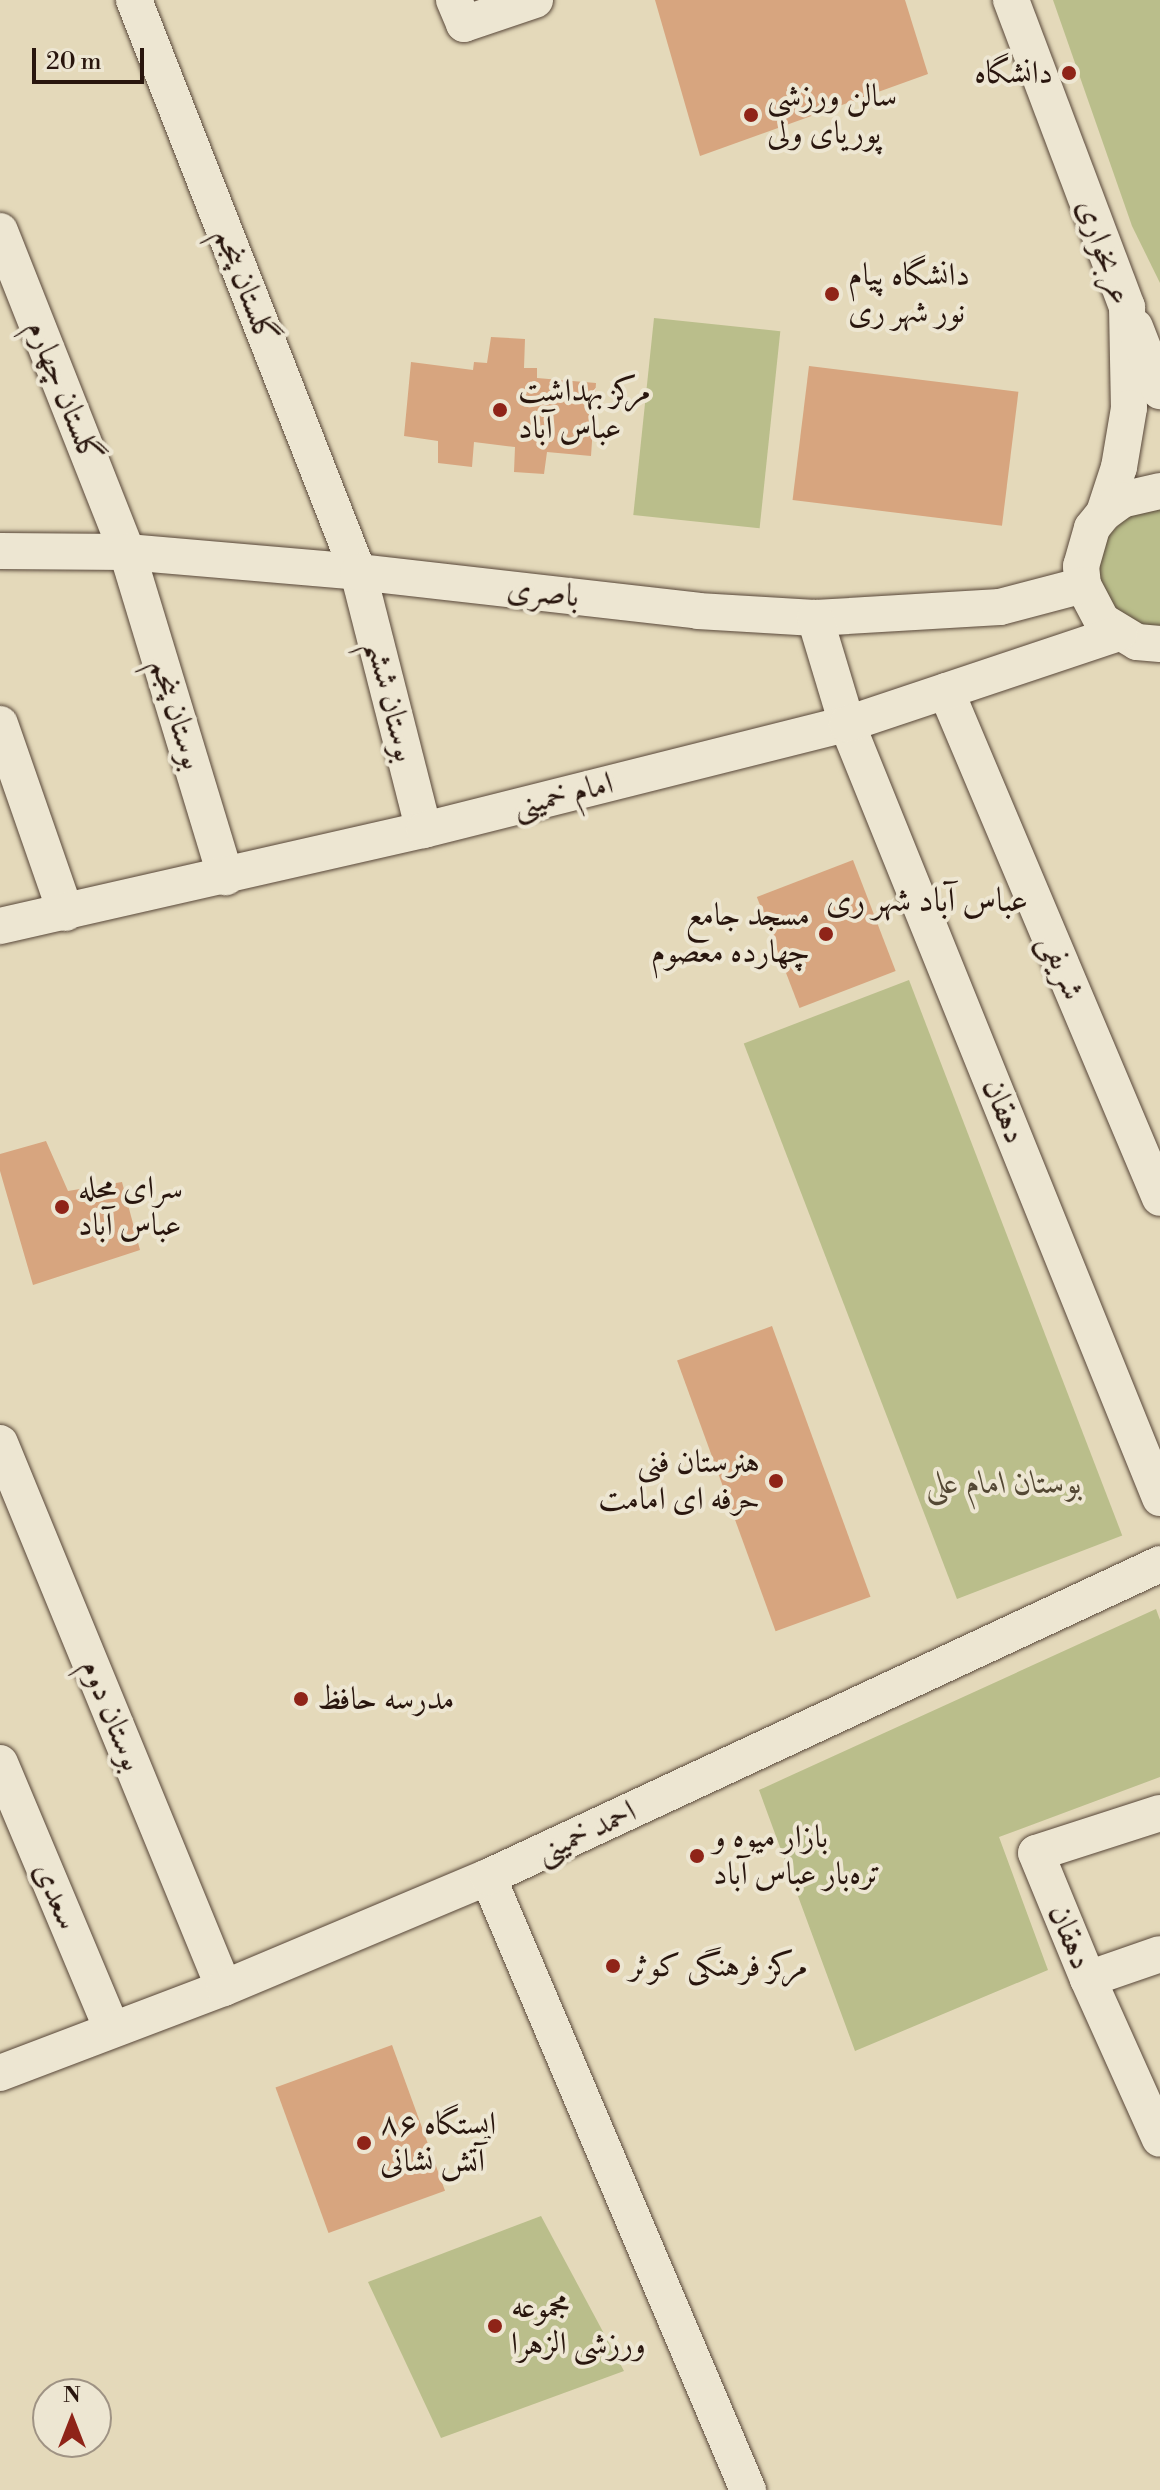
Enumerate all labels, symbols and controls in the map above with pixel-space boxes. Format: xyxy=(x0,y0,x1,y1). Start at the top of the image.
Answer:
scale bar xyxy=(36,32,148,82)
text: 20 m xyxy=(46,47,102,77)
place label: دانشگاه xyxy=(974,54,1053,92)
marker: دانشگاه xyxy=(1060,64,1078,82)
place label: سالن ورزشی پوریای ولی xyxy=(767,78,897,153)
marker: سالن ورزشی پوریای ولی xyxy=(742,106,760,124)
street label: عربخواری xyxy=(1068,194,1140,310)
street label: گلستان پنجم xyxy=(206,222,286,350)
place label: دانشگاه پیام نور شهر ری xyxy=(848,257,970,332)
marker: دانشگاه پیام نور شهر ری xyxy=(823,285,841,303)
street label: گلستان چهارم xyxy=(18,315,110,469)
place label: مرکز ‌بهداشت عباس آباد xyxy=(518,373,651,448)
marker: مرکز ‌بهداشت عباس آباد xyxy=(489,399,511,421)
street label: باصری xyxy=(505,570,581,616)
street label: بوستان ششم xyxy=(357,636,425,766)
street label: بوستان پنجم xyxy=(142,654,212,774)
street label: امام خمینی xyxy=(509,764,617,826)
district label: عباس آباد شهر ری xyxy=(826,882,1028,922)
place label: مسجد جامع چهارده معصوم xyxy=(651,897,810,972)
marker: مسجد جامع چهارده معصوم xyxy=(817,925,835,943)
street label: شریفی xyxy=(1031,928,1093,1006)
street label: دهقان xyxy=(974,1073,1034,1149)
place label: سرای محله عباس آباد xyxy=(78,1170,183,1245)
marker: سرای محله عباس آباد xyxy=(53,1198,71,1216)
place label: هنرستان فنی حرفه ای امامت xyxy=(598,1444,760,1519)
park label: بوستان امام علی xyxy=(926,1464,1082,1502)
marker: هنرستان فنی حرفه ای امامت xyxy=(767,1472,785,1490)
street label: بوستان دوم xyxy=(72,1654,152,1776)
place label: مدرسه حافظ xyxy=(317,1680,454,1718)
marker: مدرسه حافظ xyxy=(292,1690,310,1708)
street label: احمد خمینی xyxy=(530,1792,642,1872)
place label: بازار میوه و تره‌بار عباس آباد xyxy=(713,1819,881,1894)
marker: بازار میوه و تره‌بار عباس آباد xyxy=(688,1847,706,1865)
street label: سعدی xyxy=(25,1857,87,1935)
street label: دهقان xyxy=(1040,1899,1100,1975)
place label: مرکز فرهنگی کوثر xyxy=(629,1947,808,1985)
marker: مرکز فرهنگی کوثر xyxy=(604,1957,622,1975)
place label: ایستگاه ۸۶ آتش نشانی xyxy=(380,2106,496,2181)
marker: ایستگاه ۸۶ آتش نشانی xyxy=(355,2134,373,2152)
place label: مجموعه ورزشی الزهرا xyxy=(511,2289,646,2364)
marker: مجموعه ورزشی الزهرا xyxy=(486,2317,504,2335)
north arrow xyxy=(32,2378,112,2458)
text: N xyxy=(63,2382,81,2409)

